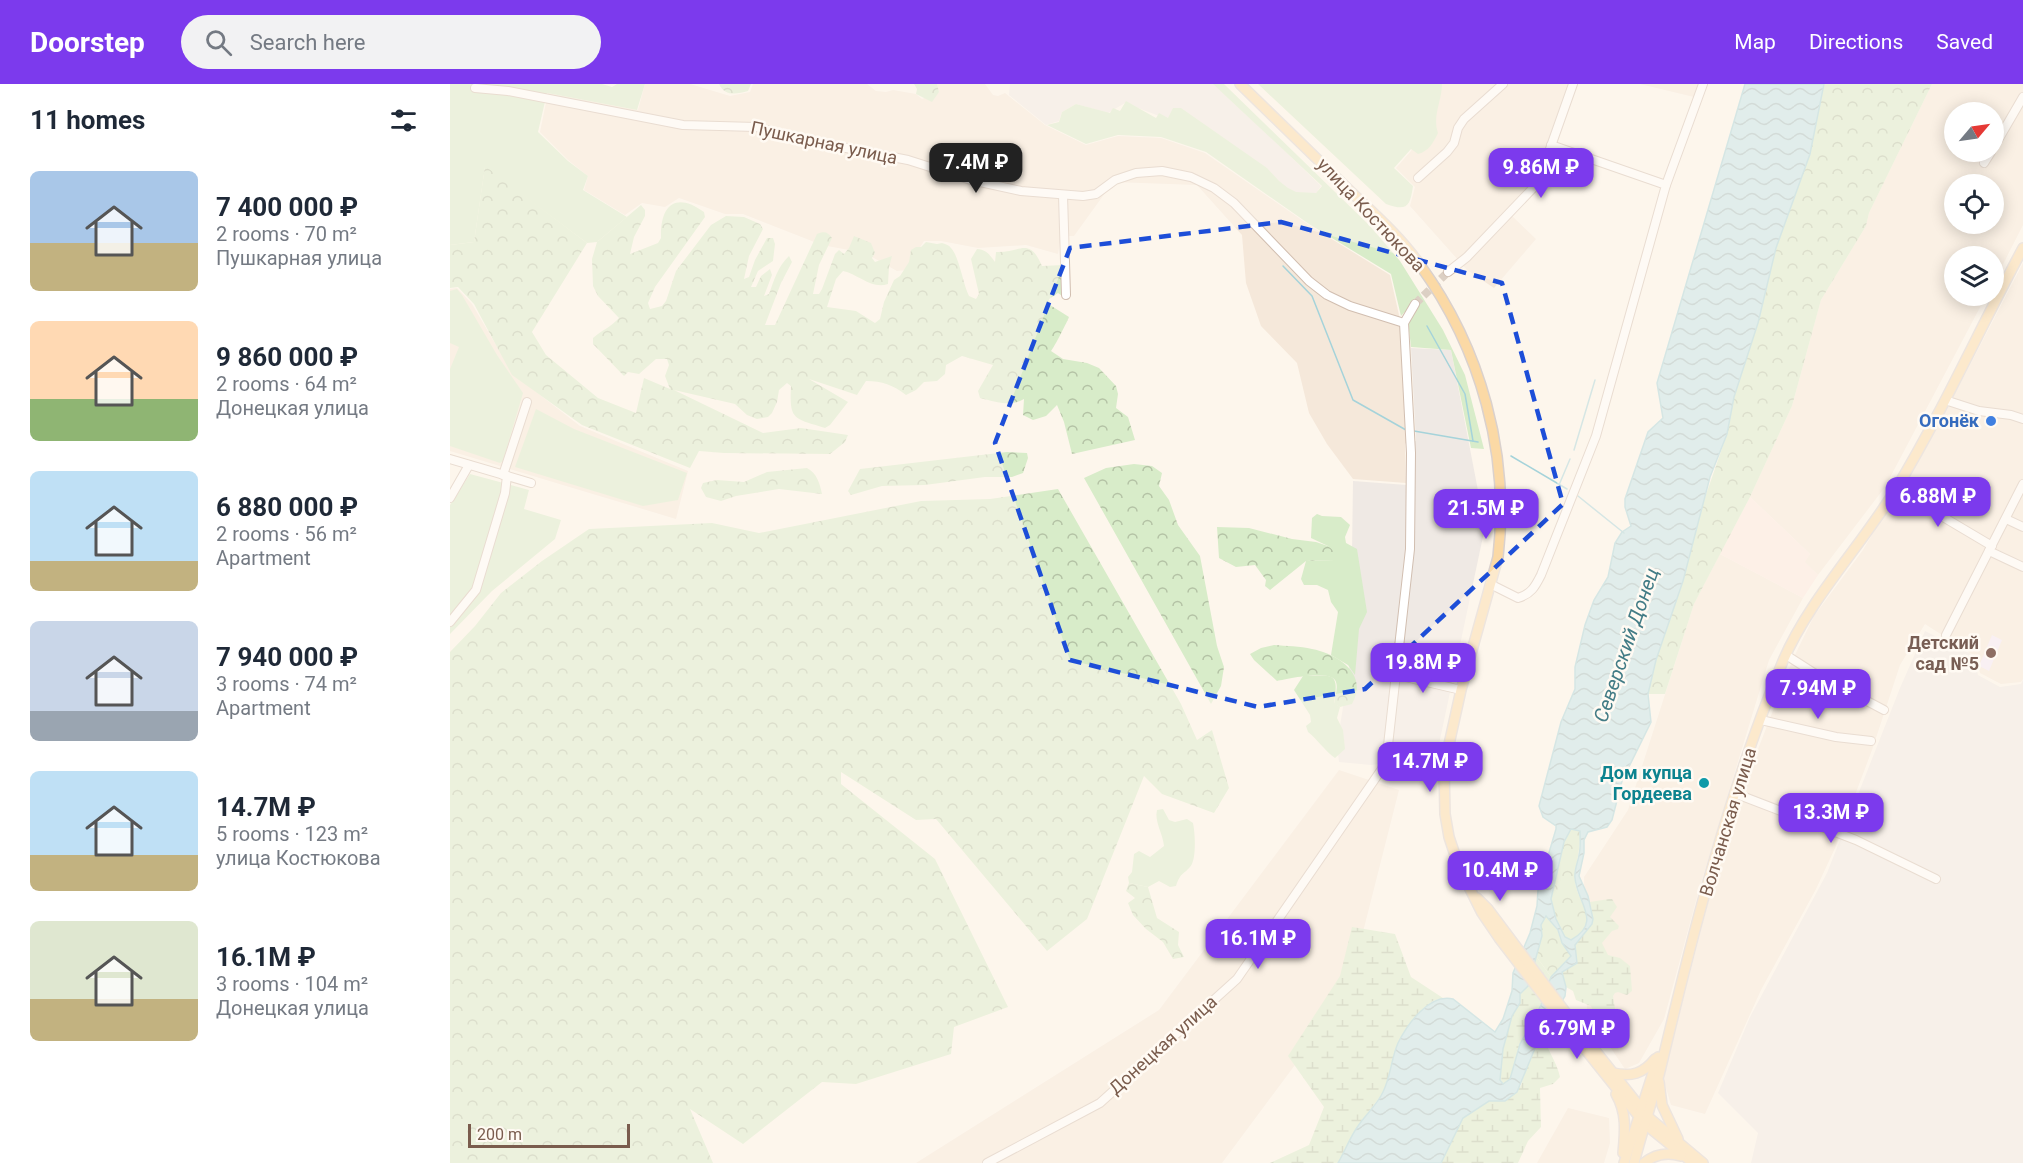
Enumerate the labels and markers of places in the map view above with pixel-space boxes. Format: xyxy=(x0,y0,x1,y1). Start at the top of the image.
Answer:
pin: 7.4M ₽ xyxy=(927,143,1025,194)
pin: 9.86M ₽ xyxy=(1486,148,1596,199)
place label: Огонёк xyxy=(1919,410,1980,431)
marker: Огонёк xyxy=(1984,414,1998,428)
pin: 6.88M ₽ xyxy=(1883,477,1993,528)
pin: 21.5M ₽ xyxy=(1431,489,1541,540)
place label: Детский сад №5 xyxy=(1907,632,1979,674)
pin: 19.8M ₽ xyxy=(1368,643,1478,694)
marker: Детский сад №5 xyxy=(1984,646,1998,660)
pin: 7.94M ₽ xyxy=(1763,669,1873,720)
pin: 14.7M ₽ xyxy=(1375,742,1485,793)
place label: Дом купца Гордеева xyxy=(1600,762,1692,804)
marker: Дом купца Гордеева xyxy=(1697,776,1711,790)
pin: 13.3M ₽ xyxy=(1776,793,1886,844)
pin: 10.4M ₽ xyxy=(1445,851,1555,902)
pin: 16.1M ₽ xyxy=(1203,919,1313,970)
pin: 6.79M ₽ xyxy=(1522,1009,1632,1060)

